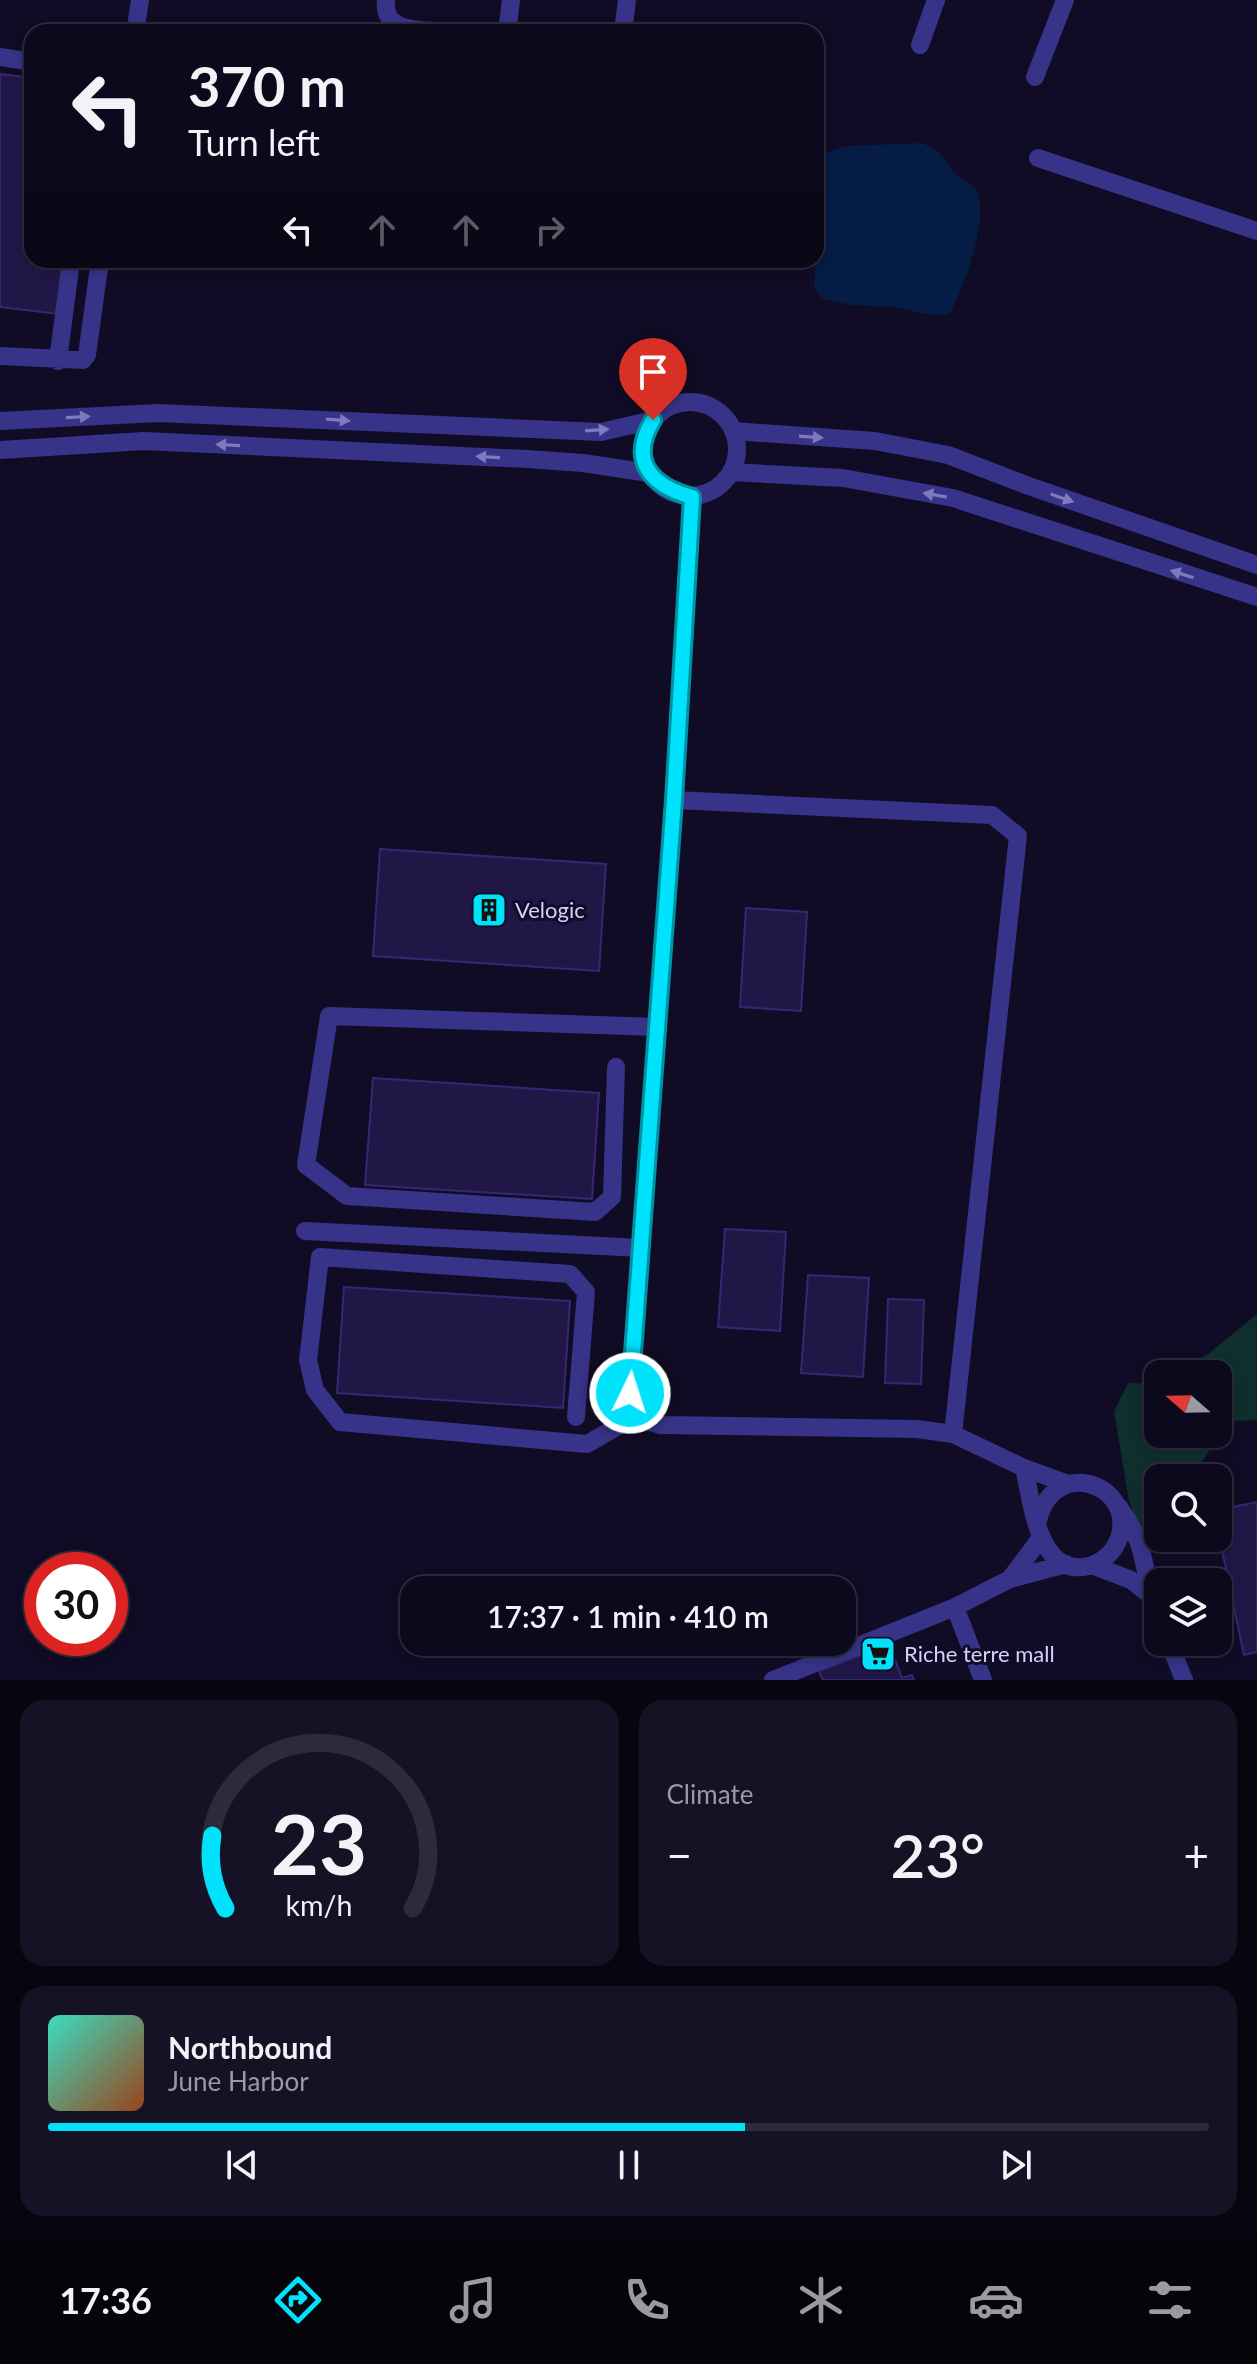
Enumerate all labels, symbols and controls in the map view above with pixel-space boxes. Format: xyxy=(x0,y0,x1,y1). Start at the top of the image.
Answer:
text: 370 m xyxy=(188,52,346,119)
icon: left xyxy=(56,56,160,160)
text: Turn left xyxy=(188,120,320,164)
icon: left xyxy=(276,208,320,252)
icon: ahead xyxy=(360,208,404,252)
icon: ahead xyxy=(444,208,488,252)
icon: right xyxy=(528,208,572,252)
pin xyxy=(619,338,687,420)
icon: arrive xyxy=(631,350,675,394)
one-way arrow xyxy=(66,410,91,423)
one-way arrow xyxy=(326,413,351,426)
one-way arrow xyxy=(585,423,610,436)
one-way arrow xyxy=(799,431,824,444)
one-way arrow xyxy=(215,438,240,451)
one-way arrow xyxy=(475,450,500,463)
one-way arrow xyxy=(922,488,947,500)
one-way arrow xyxy=(1050,492,1074,504)
one-way arrow xyxy=(1170,568,1194,580)
building icon: Velogic xyxy=(470,891,508,929)
place label: Velogic xyxy=(515,896,585,923)
position arrow xyxy=(588,1351,672,1435)
north arrow xyxy=(1144,1360,1232,1448)
map controls xyxy=(1144,1360,1232,1656)
button: search xyxy=(1144,1464,1232,1552)
speed limit sign: 30 xyxy=(24,1552,128,1656)
button: layers xyxy=(1144,1568,1232,1656)
text: 17:37 · 1 min · 410 m xyxy=(487,1598,769,1634)
supermarket icon: Riche terre mall xyxy=(859,1635,897,1673)
place label: Riche terre mall xyxy=(904,1640,1055,1667)
text: Climate xyxy=(667,1778,753,1810)
text: 23 xyxy=(271,1793,368,1893)
text: 23° xyxy=(891,1819,985,1891)
text: − xyxy=(667,1829,692,1881)
text: + xyxy=(1183,1829,1209,1881)
text: km/h xyxy=(286,1888,353,1922)
text: Northbound xyxy=(168,2029,332,2065)
text: June Harbor xyxy=(168,2065,309,2097)
icon: previous xyxy=(220,2143,264,2187)
icon: pause xyxy=(607,2143,651,2187)
icon: next xyxy=(994,2143,1038,2187)
icon: directions xyxy=(270,2272,326,2328)
icon: music xyxy=(445,2272,501,2328)
icon: phone xyxy=(619,2272,675,2328)
icon: climate xyxy=(793,2272,849,2328)
icon: car xyxy=(968,2272,1024,2328)
icon: filters xyxy=(1142,2272,1198,2328)
text: 17:36 xyxy=(59,2278,152,2322)

